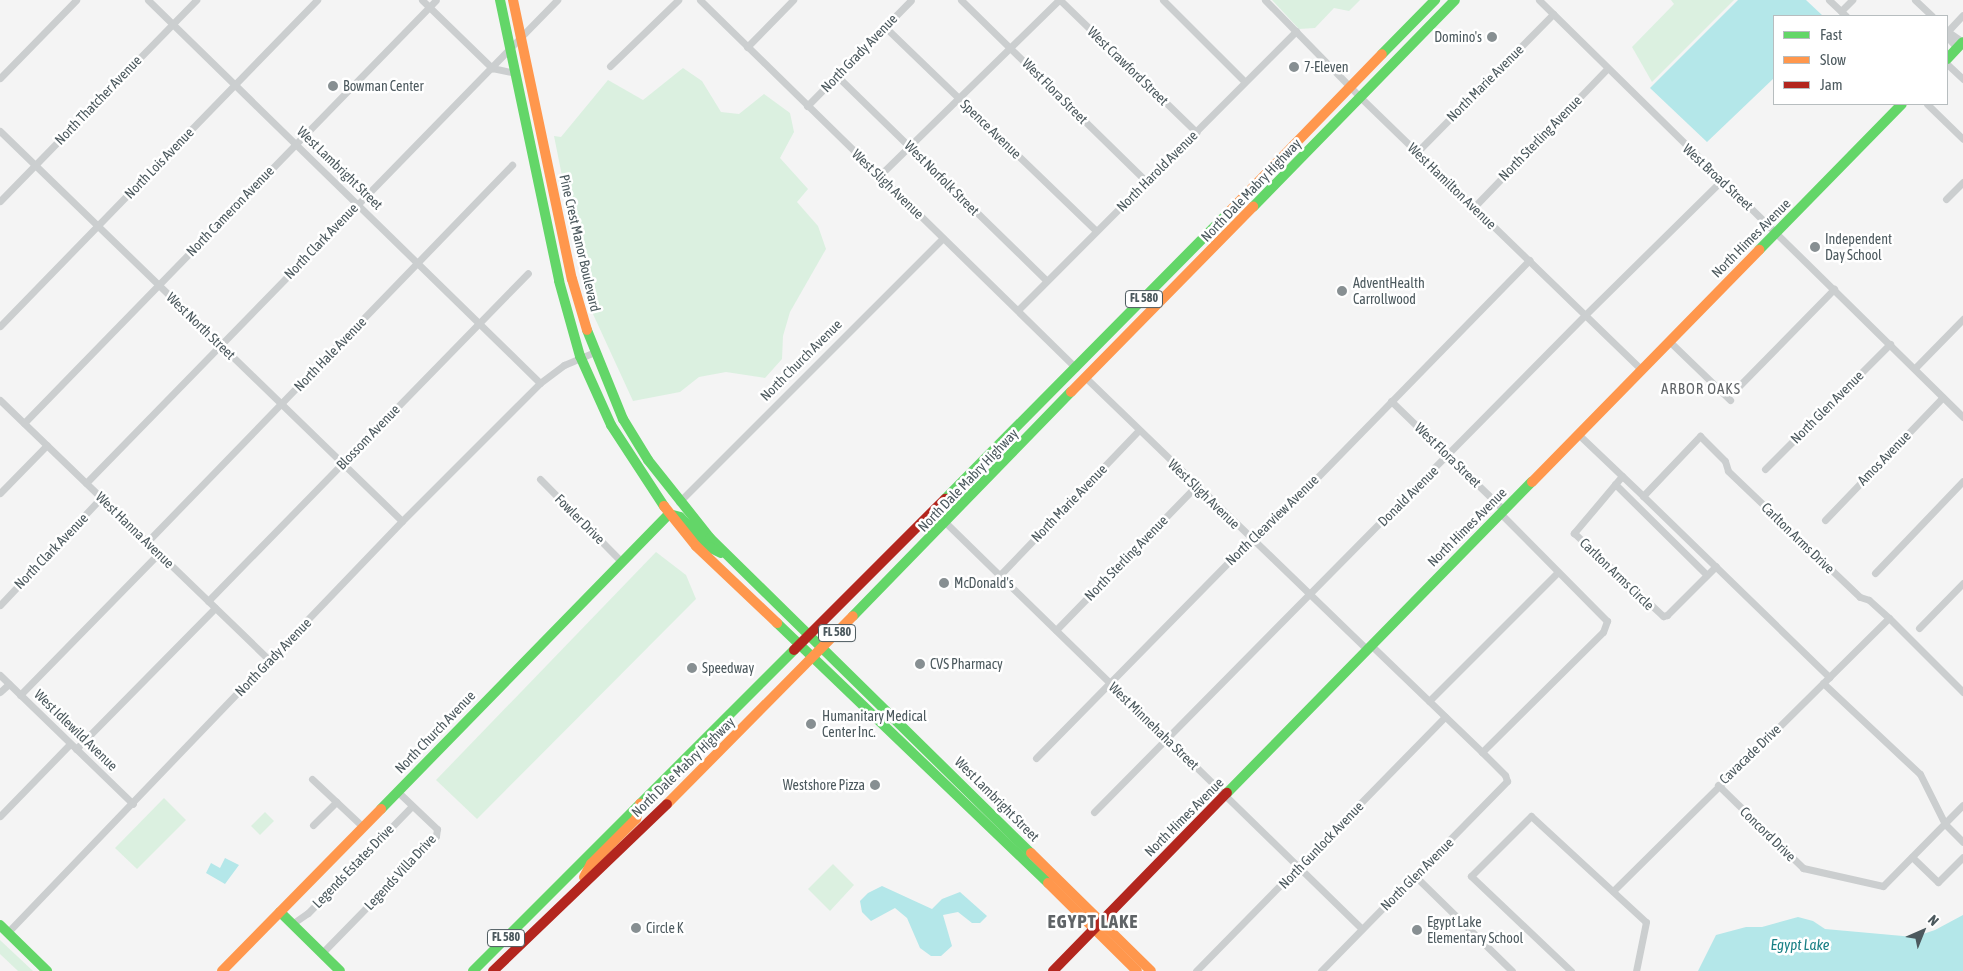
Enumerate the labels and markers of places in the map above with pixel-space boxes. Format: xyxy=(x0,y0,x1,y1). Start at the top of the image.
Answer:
place label: Domino's xyxy=(1434,29,1482,45)
marker: Domino's xyxy=(1486,31,1498,43)
place label: 7-Eleven xyxy=(1304,59,1349,75)
marker: 7-Eleven xyxy=(1288,61,1300,73)
place label: Bowman Center xyxy=(343,78,424,94)
marker: Bowman Center xyxy=(327,80,339,92)
place label: Independent Day School xyxy=(1825,231,1892,264)
marker: Independent Day School xyxy=(1809,241,1821,253)
place label: AdventHealth Carrollwood xyxy=(1353,275,1425,308)
marker: AdventHealth Carrollwood xyxy=(1335,284,1349,298)
place label: McDonald's xyxy=(954,575,1014,591)
marker: McDonald's xyxy=(938,577,950,589)
place label: CVS Pharmacy xyxy=(930,656,1003,672)
marker: CVS Pharmacy xyxy=(914,658,926,670)
place label: Speedway xyxy=(702,660,754,676)
marker: Speedway xyxy=(686,662,698,674)
place label: Humanitary Medical Center Inc. xyxy=(822,708,927,740)
marker: Humanitary Medical Center Inc. xyxy=(804,717,818,731)
place label: Westshore Pizza xyxy=(783,777,865,793)
marker: Westshore Pizza xyxy=(869,779,881,791)
place label: Egypt Lake Elementary School xyxy=(1427,914,1523,946)
place label: Circle K xyxy=(646,920,684,936)
marker: Circle K xyxy=(630,922,642,934)
marker: Egypt Lake Elementary School xyxy=(1411,924,1423,936)

